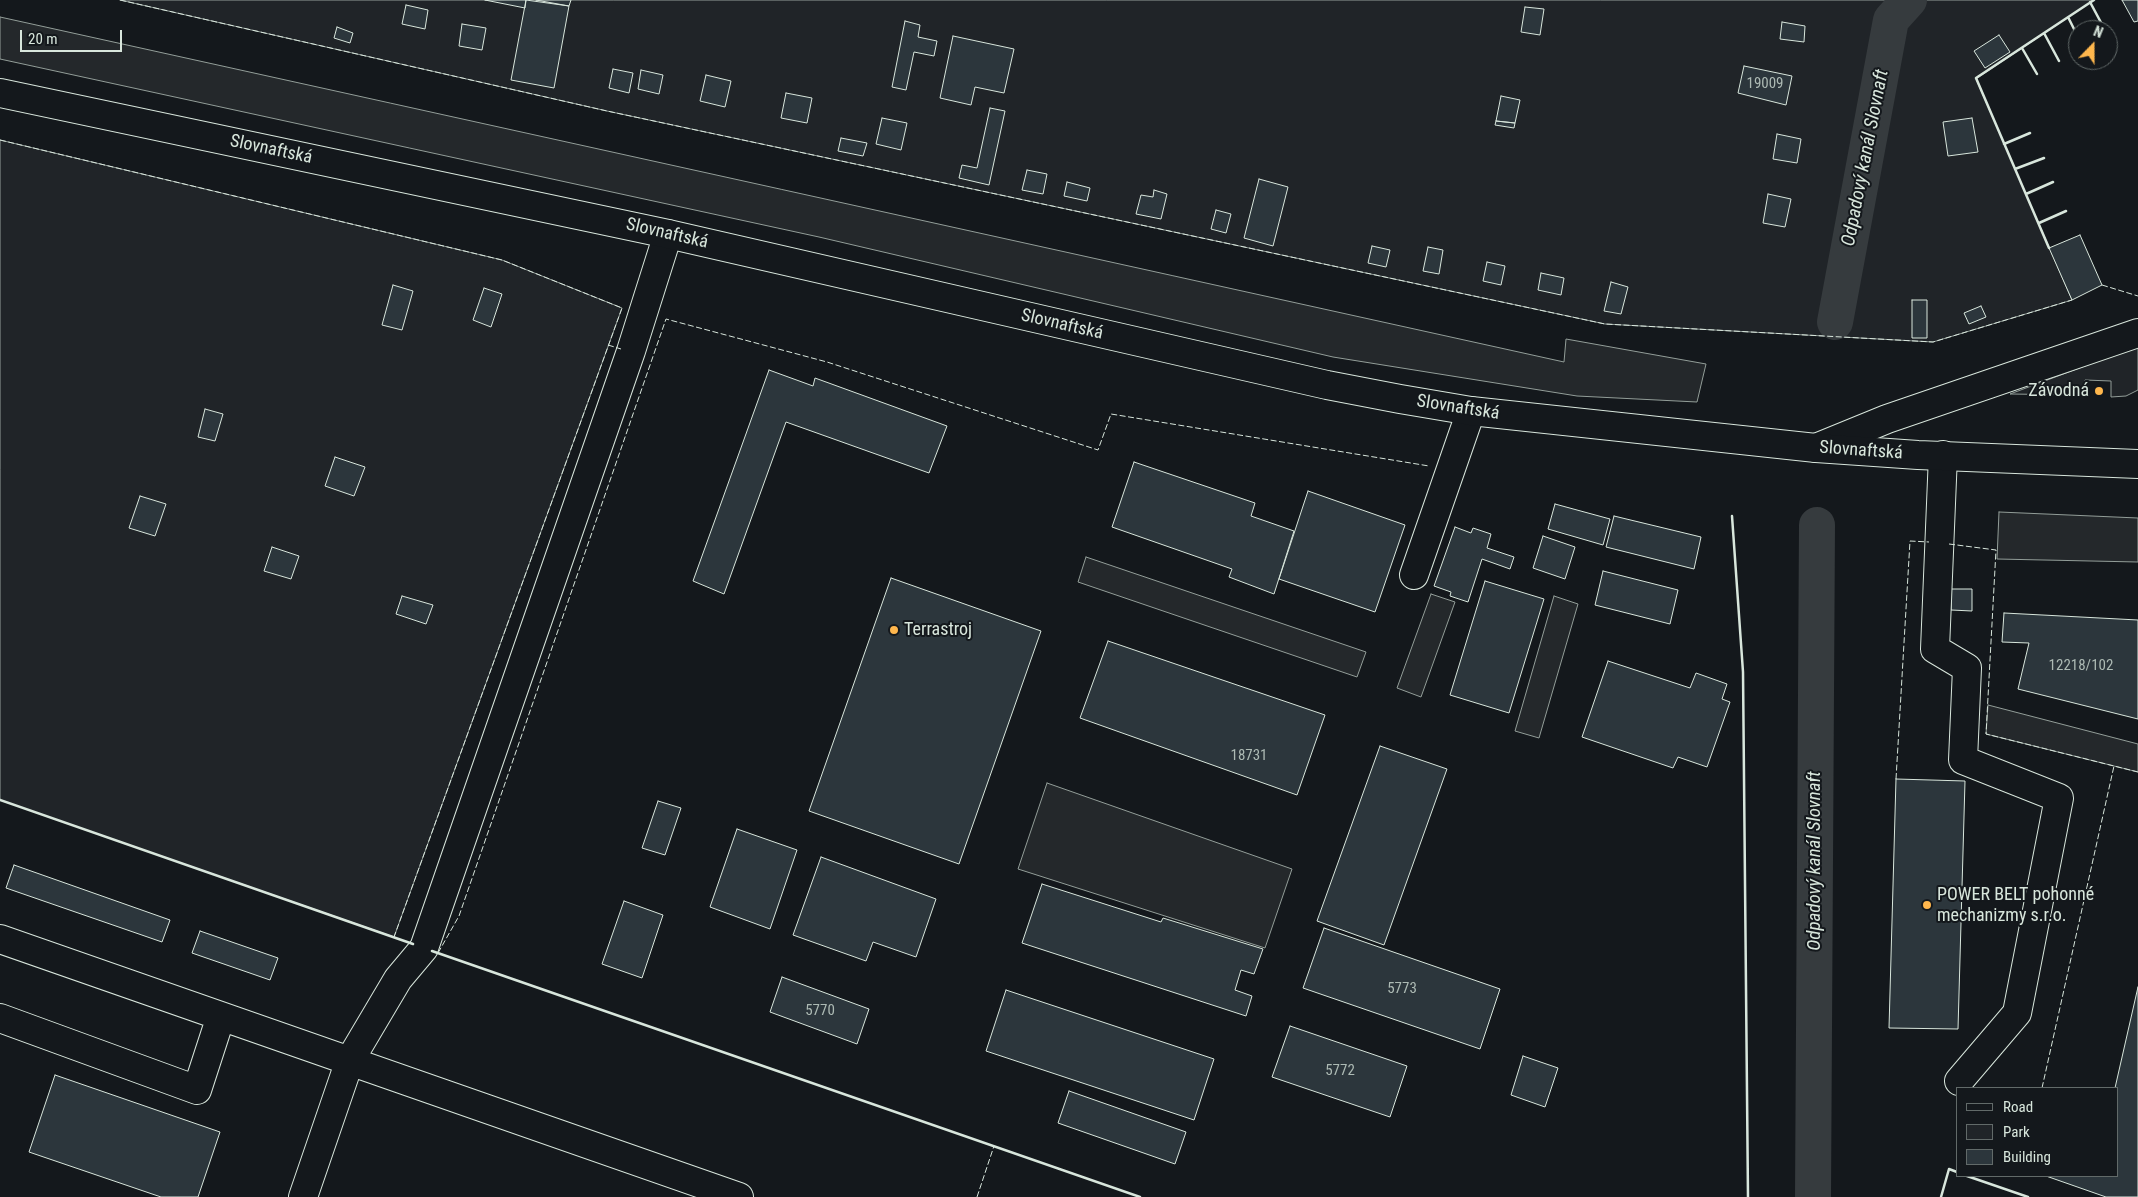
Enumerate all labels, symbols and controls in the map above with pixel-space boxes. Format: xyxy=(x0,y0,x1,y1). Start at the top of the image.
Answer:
scale bar xyxy=(22,20,125,52)
north arrow xyxy=(2068,20,2118,70)
text: N xyxy=(2091,23,2105,41)
text: 20 m xyxy=(28,30,58,48)
water label: Odpadový kanál Slovnaft xyxy=(1838,68,1894,248)
house number: 19009 xyxy=(1746,75,1784,93)
street label: Slovnaftská xyxy=(228,131,314,169)
street label: Slovnaftská xyxy=(624,214,710,254)
street label: Slovnaftská xyxy=(1019,305,1105,345)
place label: Závodná xyxy=(2028,380,2089,402)
marker: Závodná xyxy=(2093,385,2105,397)
street label: Slovnaftská xyxy=(1415,391,1501,425)
street label: Slovnaftská xyxy=(1819,437,1903,465)
place label: Terrastroj xyxy=(904,619,972,641)
marker: Terrastroj xyxy=(888,624,900,636)
house number: 12218/102 xyxy=(2049,657,2113,675)
house number: 18731 xyxy=(1230,747,1268,765)
water label: Odpadový kanál Slovnaft xyxy=(1804,771,1826,951)
place label: POWER BELT pohonné mechanizmy s.r.o. xyxy=(1937,884,2094,926)
marker: POWER BELT pohonné mechanizmy s.r.o. xyxy=(1921,899,1933,911)
house number: 5773 xyxy=(1387,980,1417,998)
house number: 5770 xyxy=(805,1002,835,1020)
house number: 5772 xyxy=(1325,1062,1355,1080)
legend xyxy=(1956,1087,2118,1177)
text: Road xyxy=(2003,1098,2033,1116)
text: Park xyxy=(2003,1123,2030,1141)
text: Building xyxy=(2003,1148,2051,1166)

